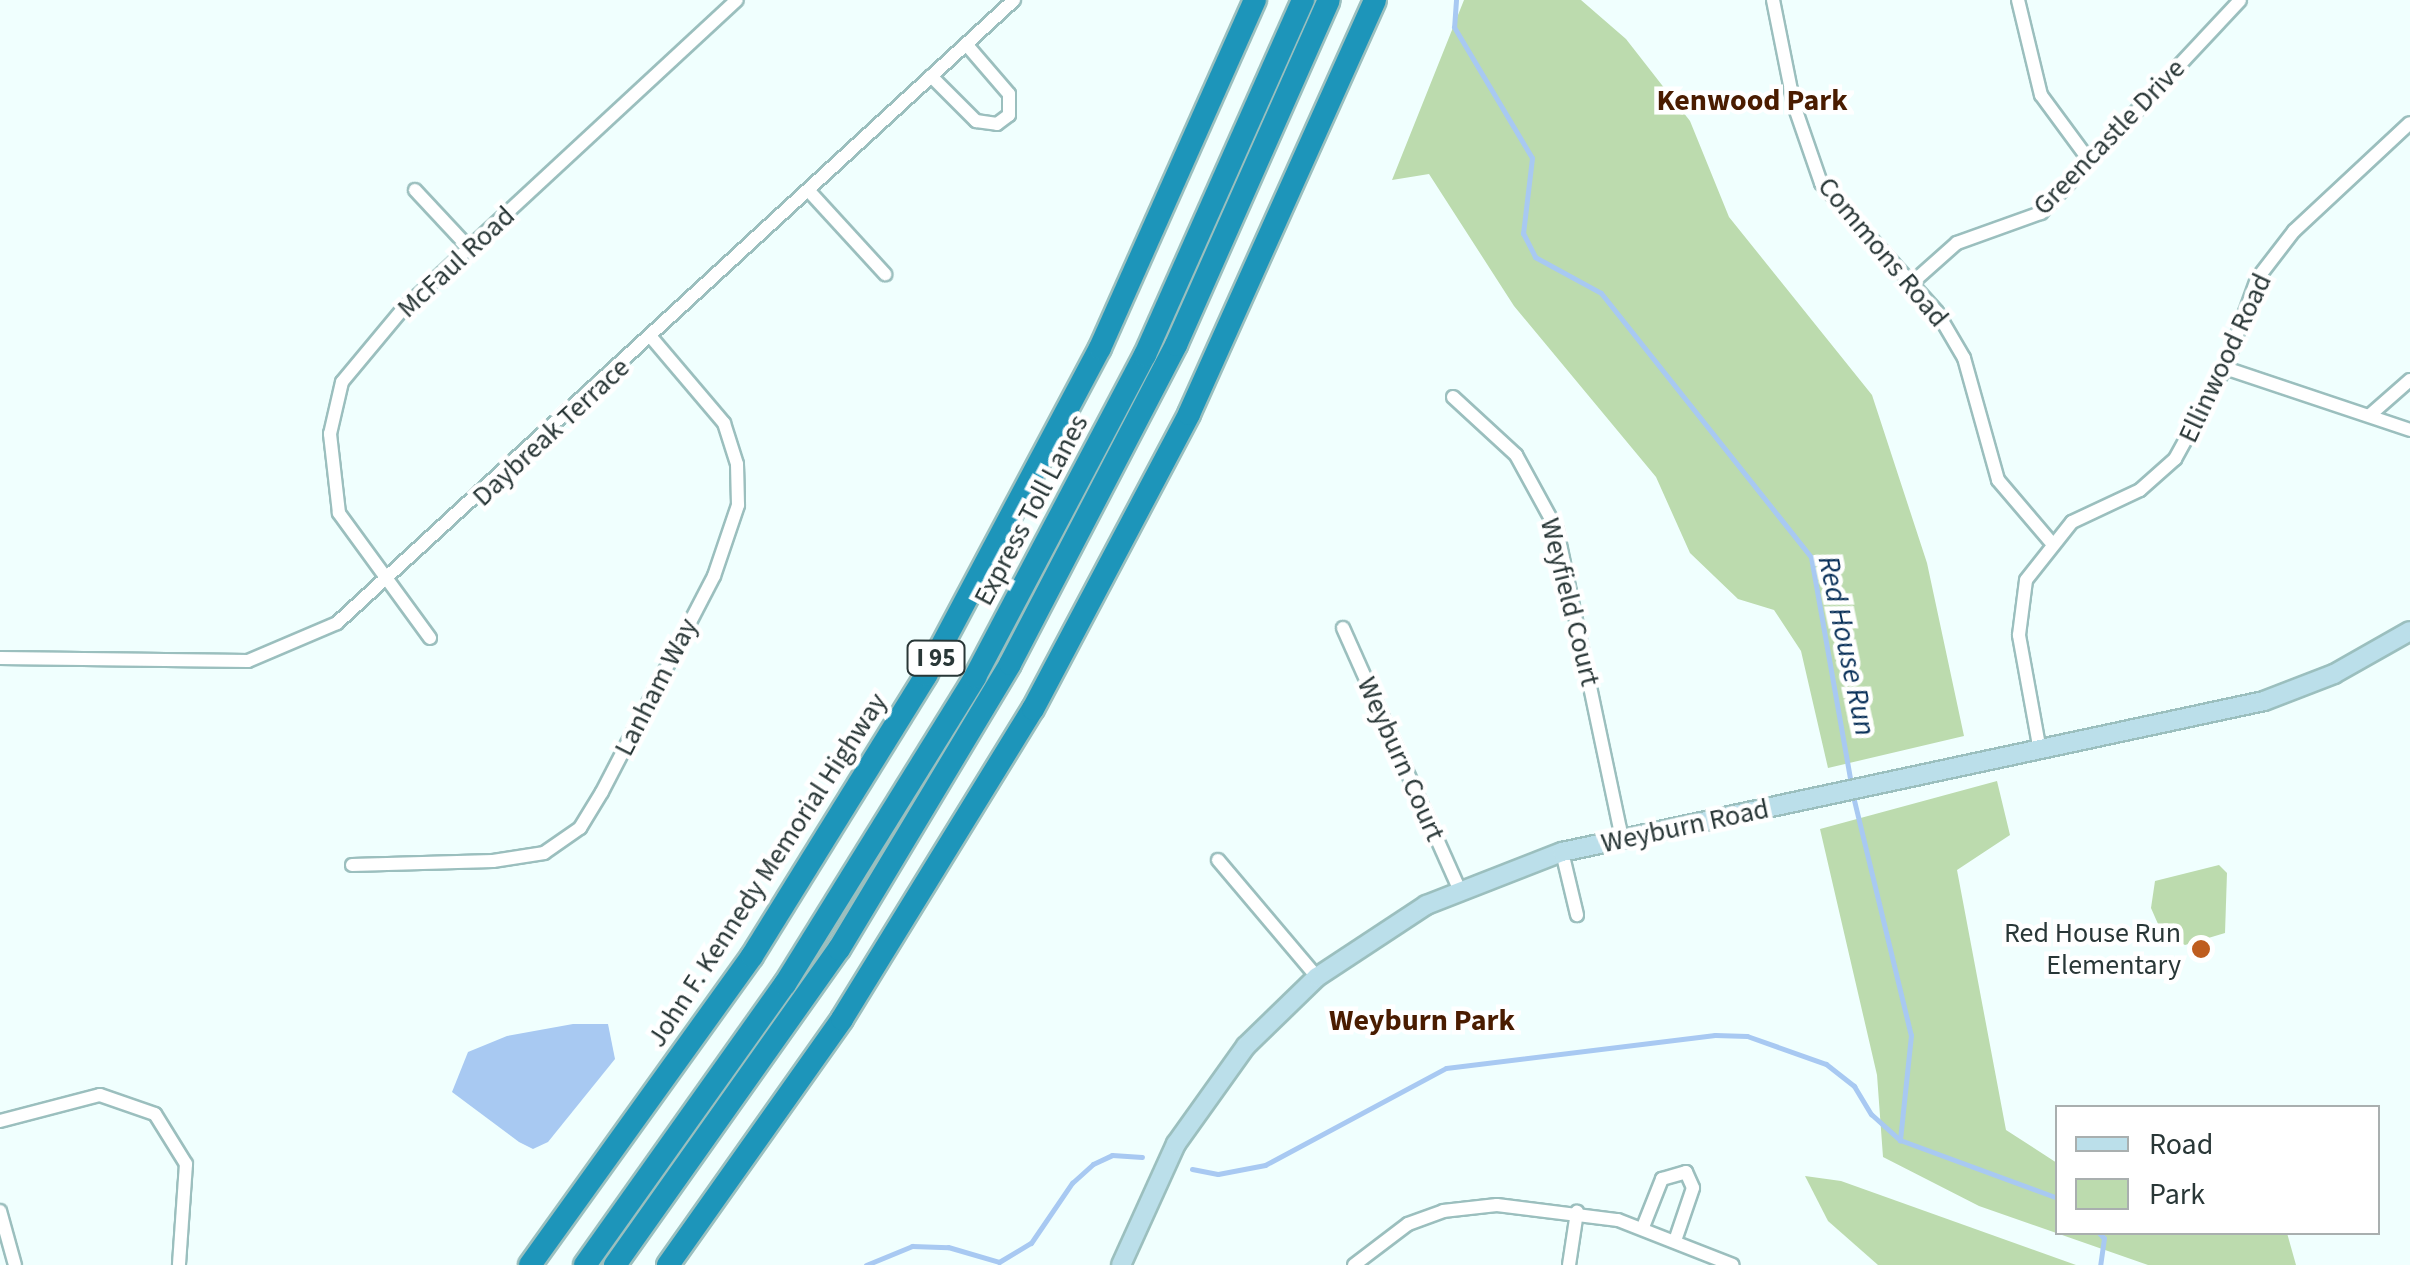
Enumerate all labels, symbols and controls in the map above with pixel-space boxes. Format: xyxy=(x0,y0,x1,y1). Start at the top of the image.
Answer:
street label: Greencastle Drive xyxy=(2026,52,2192,222)
district label: Kenwood Park xyxy=(1656,83,1848,119)
street label: Commons Road xyxy=(1811,170,1955,334)
street label: McFaul Road xyxy=(390,199,522,325)
street label: Ellinwood Road xyxy=(2171,268,2279,448)
street label: Daybreak Terrace xyxy=(466,351,636,513)
street label: Express Toll Lanes xyxy=(967,409,1095,611)
street label: Weyfield Court xyxy=(1533,515,1607,689)
water label: Red House Run xyxy=(1809,553,1883,739)
street label: Lanham Way xyxy=(607,613,705,761)
road number: I 95 xyxy=(906,638,966,678)
street label: Weyburn Court xyxy=(1350,672,1452,846)
street label: John F. Kennedy Memorial Highway xyxy=(640,687,894,1053)
street label: Weyburn Road xyxy=(1598,792,1772,860)
place label: Red House Run Elementary xyxy=(2004,916,2181,982)
marker: Red House Run Elementary xyxy=(2190,938,2212,960)
district label: Weyburn Park xyxy=(1329,1003,1515,1039)
legend xyxy=(2055,1105,2380,1235)
text: Road xyxy=(2149,1123,2213,1166)
text: Park xyxy=(2149,1173,2205,1216)

